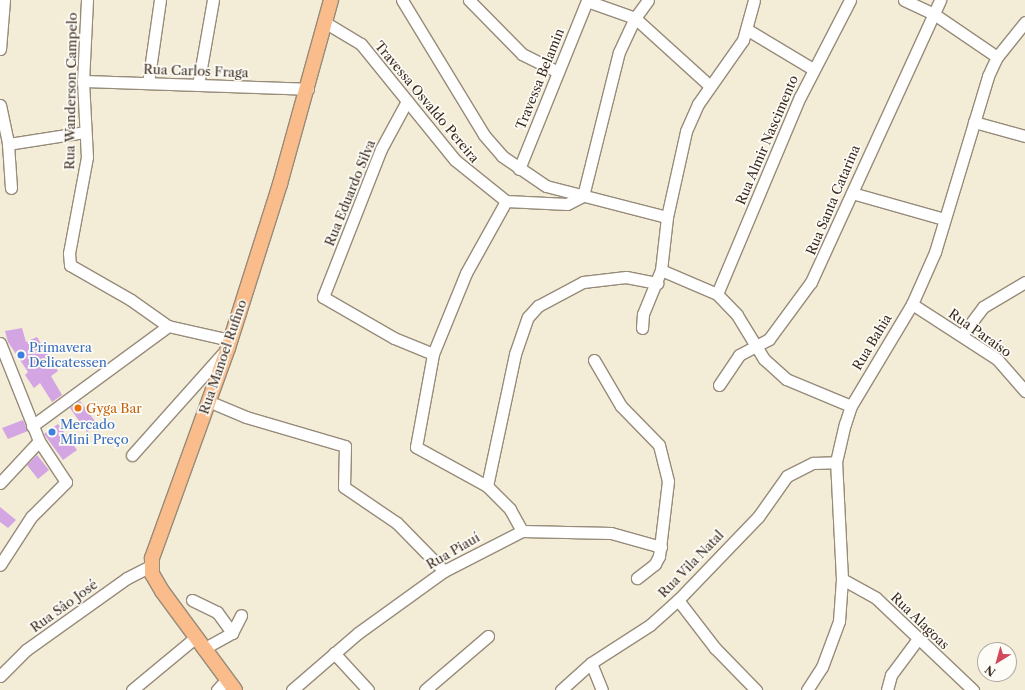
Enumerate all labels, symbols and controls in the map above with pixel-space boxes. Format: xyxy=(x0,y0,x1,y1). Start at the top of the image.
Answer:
street label: Rua Wanderson Campelo xyxy=(62,12,80,170)
street label: Travessa Belamin xyxy=(513,26,567,132)
street label: Travessa Osvaldo Pereira xyxy=(372,38,482,166)
street label: Rua Carlos Fraga xyxy=(143,61,249,81)
street label: Rua Almir Nascimento xyxy=(732,72,802,208)
street label: Rua Eduardo Silva xyxy=(322,138,378,248)
street label: Rua Santa Catarina xyxy=(803,143,863,257)
street label: Rua Manoel Rufino xyxy=(196,298,250,416)
street label: Rua Paraíso xyxy=(946,306,1014,360)
street label: Rua Bahia xyxy=(849,311,895,373)
place label: Primavera Delicatessen xyxy=(29,340,107,371)
marker: Primavera Delicatessen xyxy=(16,350,26,360)
place label: Gyga Bar xyxy=(86,400,142,416)
marker: Gyga Bar xyxy=(73,403,83,413)
place label: Mercado Mini Preço xyxy=(60,417,129,448)
marker: Mercado Mini Preço xyxy=(47,427,57,437)
street label: Rua Vila Natal xyxy=(655,527,727,601)
street label: Rua Piauí xyxy=(423,529,483,573)
street label: Rua Sâo José xyxy=(27,576,101,636)
street label: Rua Alagoas xyxy=(887,589,953,653)
north arrow xyxy=(977,642,1017,682)
text: N xyxy=(982,662,998,679)

